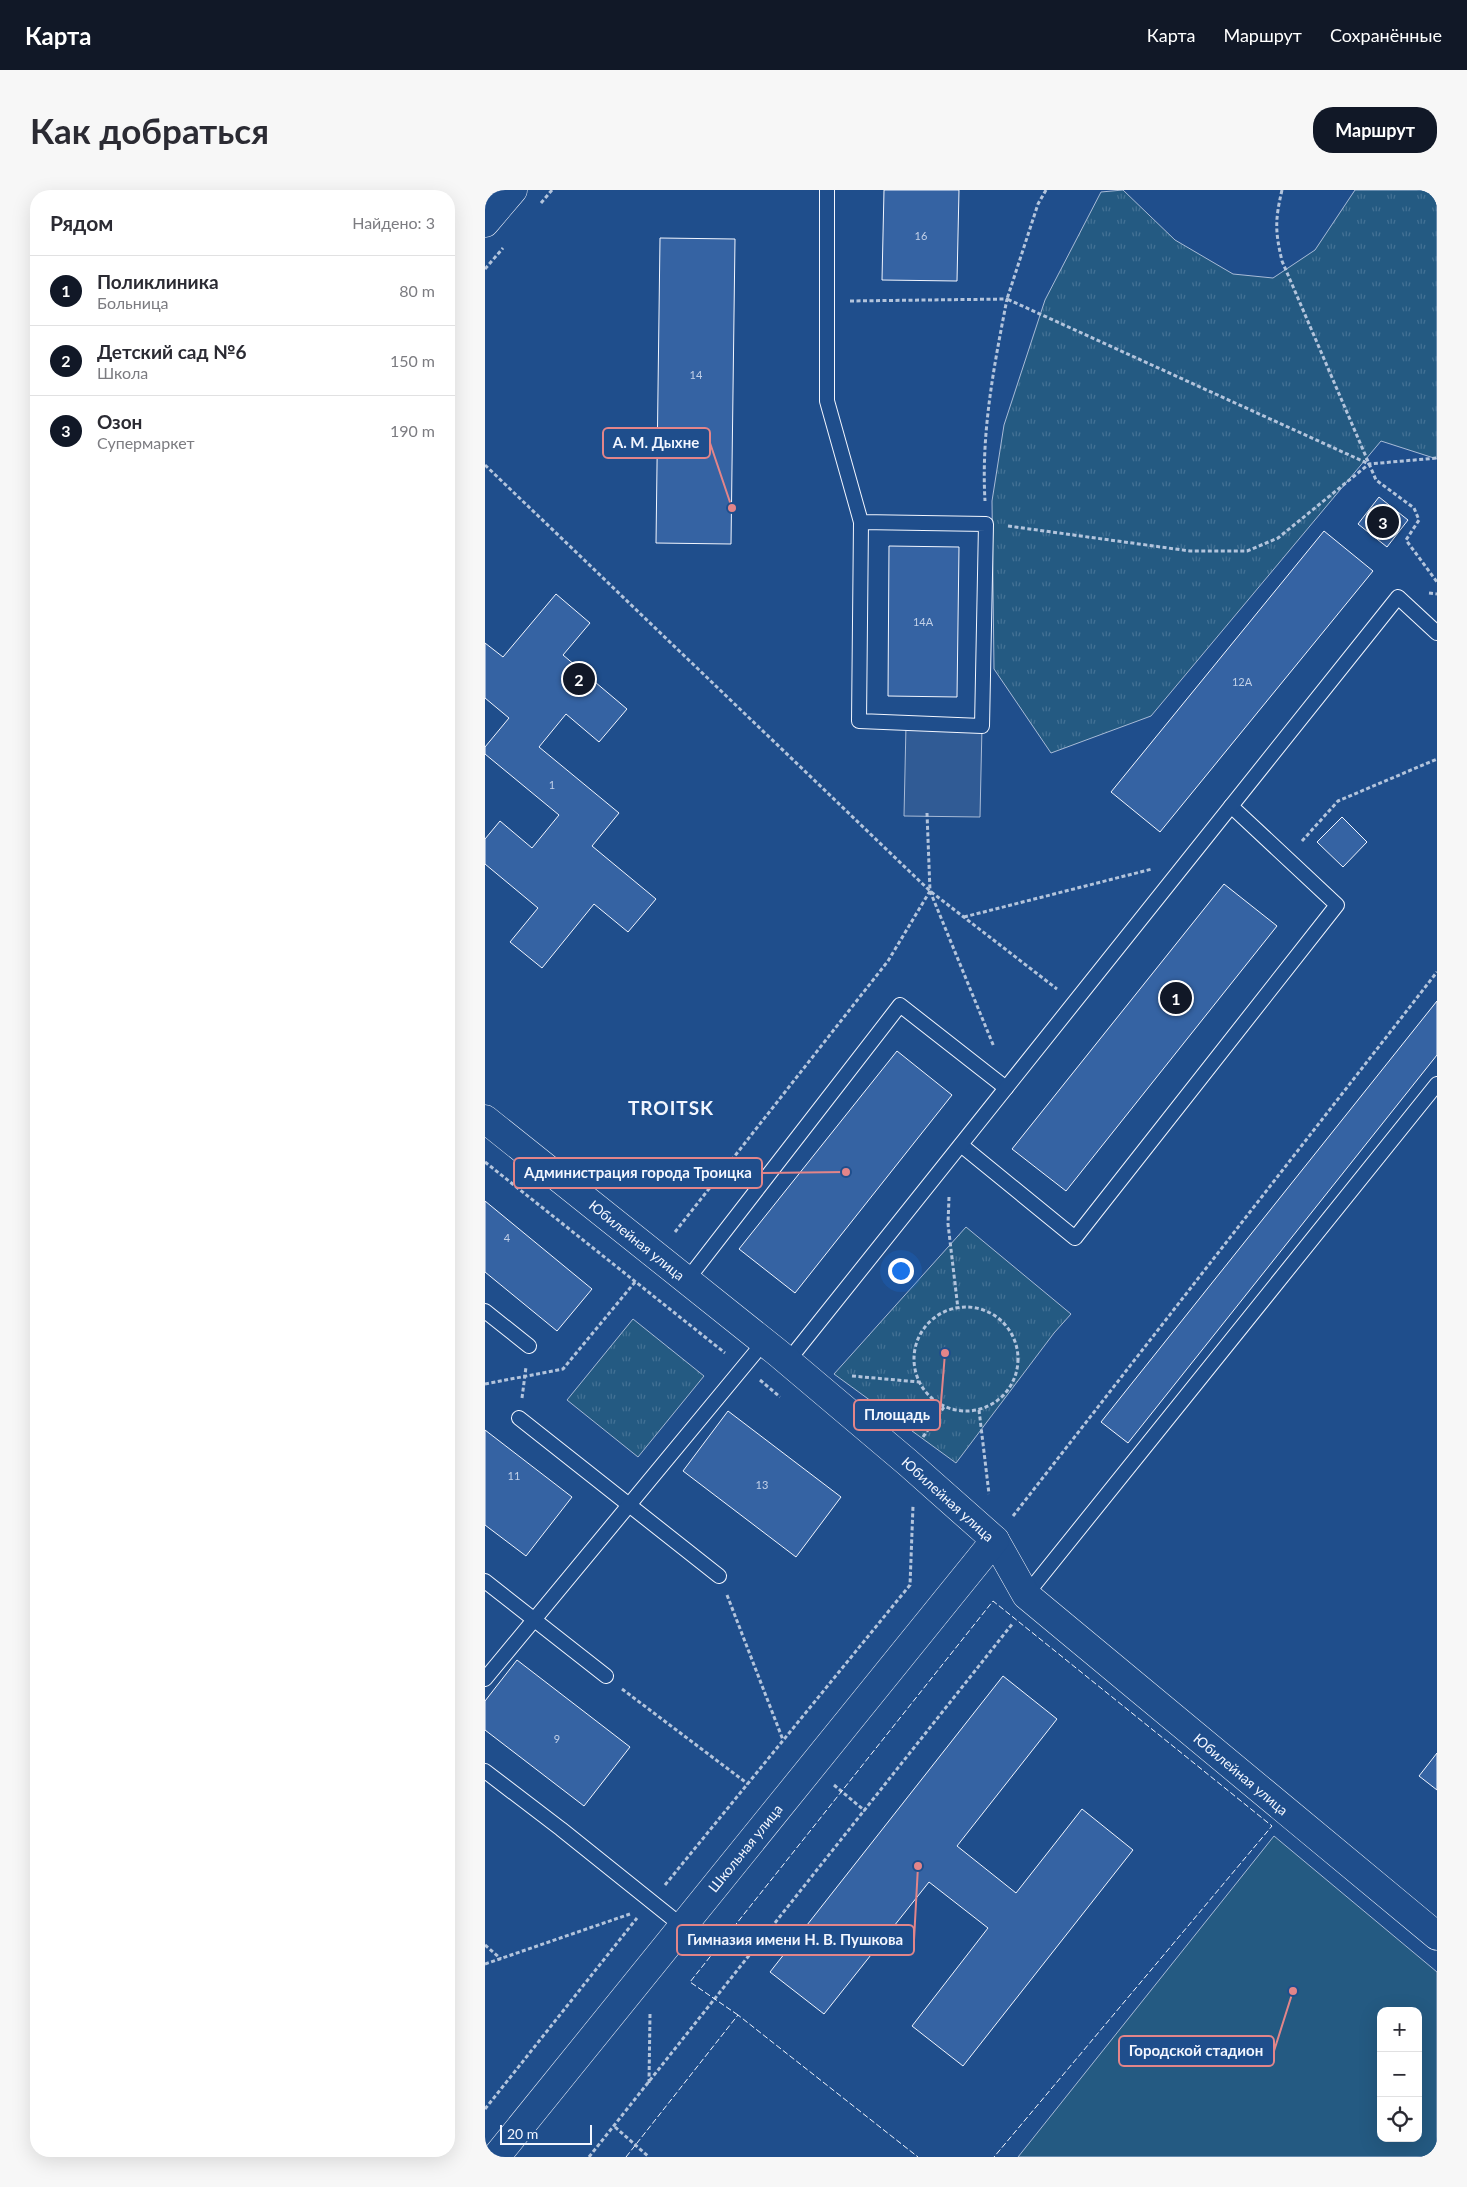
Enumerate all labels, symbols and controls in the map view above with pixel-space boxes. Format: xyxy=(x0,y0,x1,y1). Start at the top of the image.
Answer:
text: Карта xyxy=(25,21,92,50)
text: Карта xyxy=(1147,24,1195,46)
text: Маршрут xyxy=(1223,24,1302,46)
text: Сохранённые xyxy=(1330,24,1442,46)
button: Маршрут xyxy=(1313,107,1437,153)
text: Как добраться xyxy=(30,109,269,151)
text: Рядом xyxy=(50,210,113,235)
text: Найдено: 3 xyxy=(352,213,435,232)
house number: 16 xyxy=(915,229,927,242)
text: Поликлиника xyxy=(97,270,219,293)
text: 1 xyxy=(61,281,71,300)
text: 80 m xyxy=(399,281,435,300)
text: Больница xyxy=(97,293,169,312)
text: Детский сад №6 xyxy=(97,340,247,363)
text: 2 xyxy=(61,351,71,370)
text: 150 m xyxy=(390,351,435,370)
text: Школа xyxy=(97,363,148,382)
house number: 14 xyxy=(690,368,703,381)
text: Озон xyxy=(97,410,142,433)
text: 3 xyxy=(61,421,71,440)
text: 190 m xyxy=(390,421,435,440)
callout: А. М. Дыхне xyxy=(603,428,710,458)
text: Супермаркет xyxy=(97,433,195,452)
text: А. М. Дыхне xyxy=(612,433,699,451)
pin: 3 xyxy=(1367,503,1399,541)
house number: 14А xyxy=(913,615,934,628)
pin: 2 xyxy=(563,660,595,698)
house number: 12А xyxy=(1232,675,1253,688)
house number: 1 xyxy=(549,778,555,791)
pin: 1 xyxy=(1160,979,1192,1017)
district label: TROITSK xyxy=(628,1096,714,1119)
callout: Администрация города Троицка xyxy=(514,1158,762,1188)
text: Администрация города Троицка xyxy=(523,1163,752,1181)
street label: Юбилейная улица xyxy=(586,1196,688,1284)
house number: 4 xyxy=(504,1231,511,1244)
your location xyxy=(888,1258,914,1284)
callout: Площадь xyxy=(854,1400,940,1430)
text: Площадь xyxy=(864,1405,930,1423)
street label: Юбилейная улица xyxy=(898,1453,998,1545)
house number: 11 xyxy=(508,1469,520,1482)
house number: 13 xyxy=(756,1478,768,1491)
street label: Юбилейная улица xyxy=(1190,1730,1292,1818)
house number: 9 xyxy=(554,1732,560,1745)
street label: Школьная улица xyxy=(704,1801,786,1895)
callout: Гимназия имени Н. В. Пушкова xyxy=(677,1925,914,1955)
text: Гимназия имени Н. В. Пушкова xyxy=(687,1930,903,1948)
map controls xyxy=(1377,2007,1422,2142)
button: + xyxy=(1377,2007,1422,2052)
callout: Городской стадион xyxy=(1119,2036,1274,2066)
text: Городской стадион xyxy=(1129,2041,1263,2059)
button: − xyxy=(1377,2052,1422,2097)
button: locate xyxy=(1377,2097,1422,2142)
scale bar xyxy=(500,2122,593,2145)
text: 20 m xyxy=(507,2125,538,2142)

